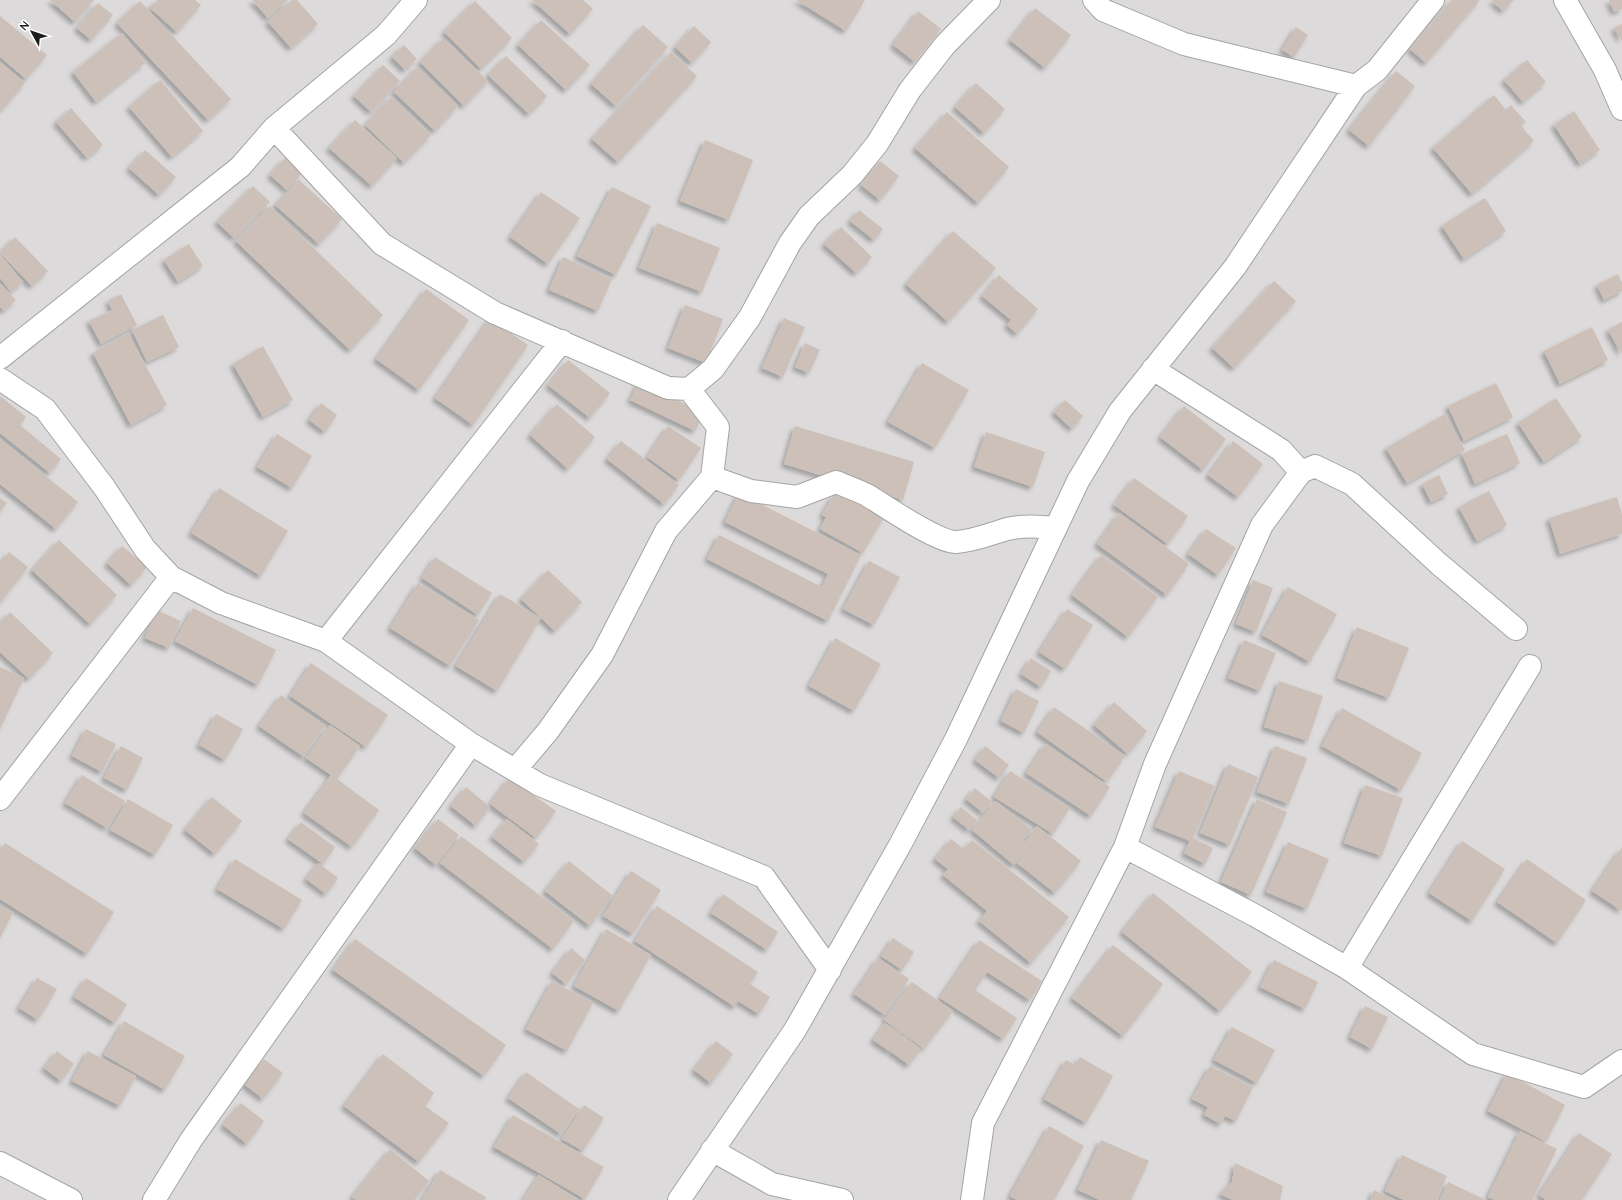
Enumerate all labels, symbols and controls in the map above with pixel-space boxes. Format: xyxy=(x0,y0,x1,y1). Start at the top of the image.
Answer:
north arrow xyxy=(12,12,52,52)
text: N xyxy=(16,18,32,33)

